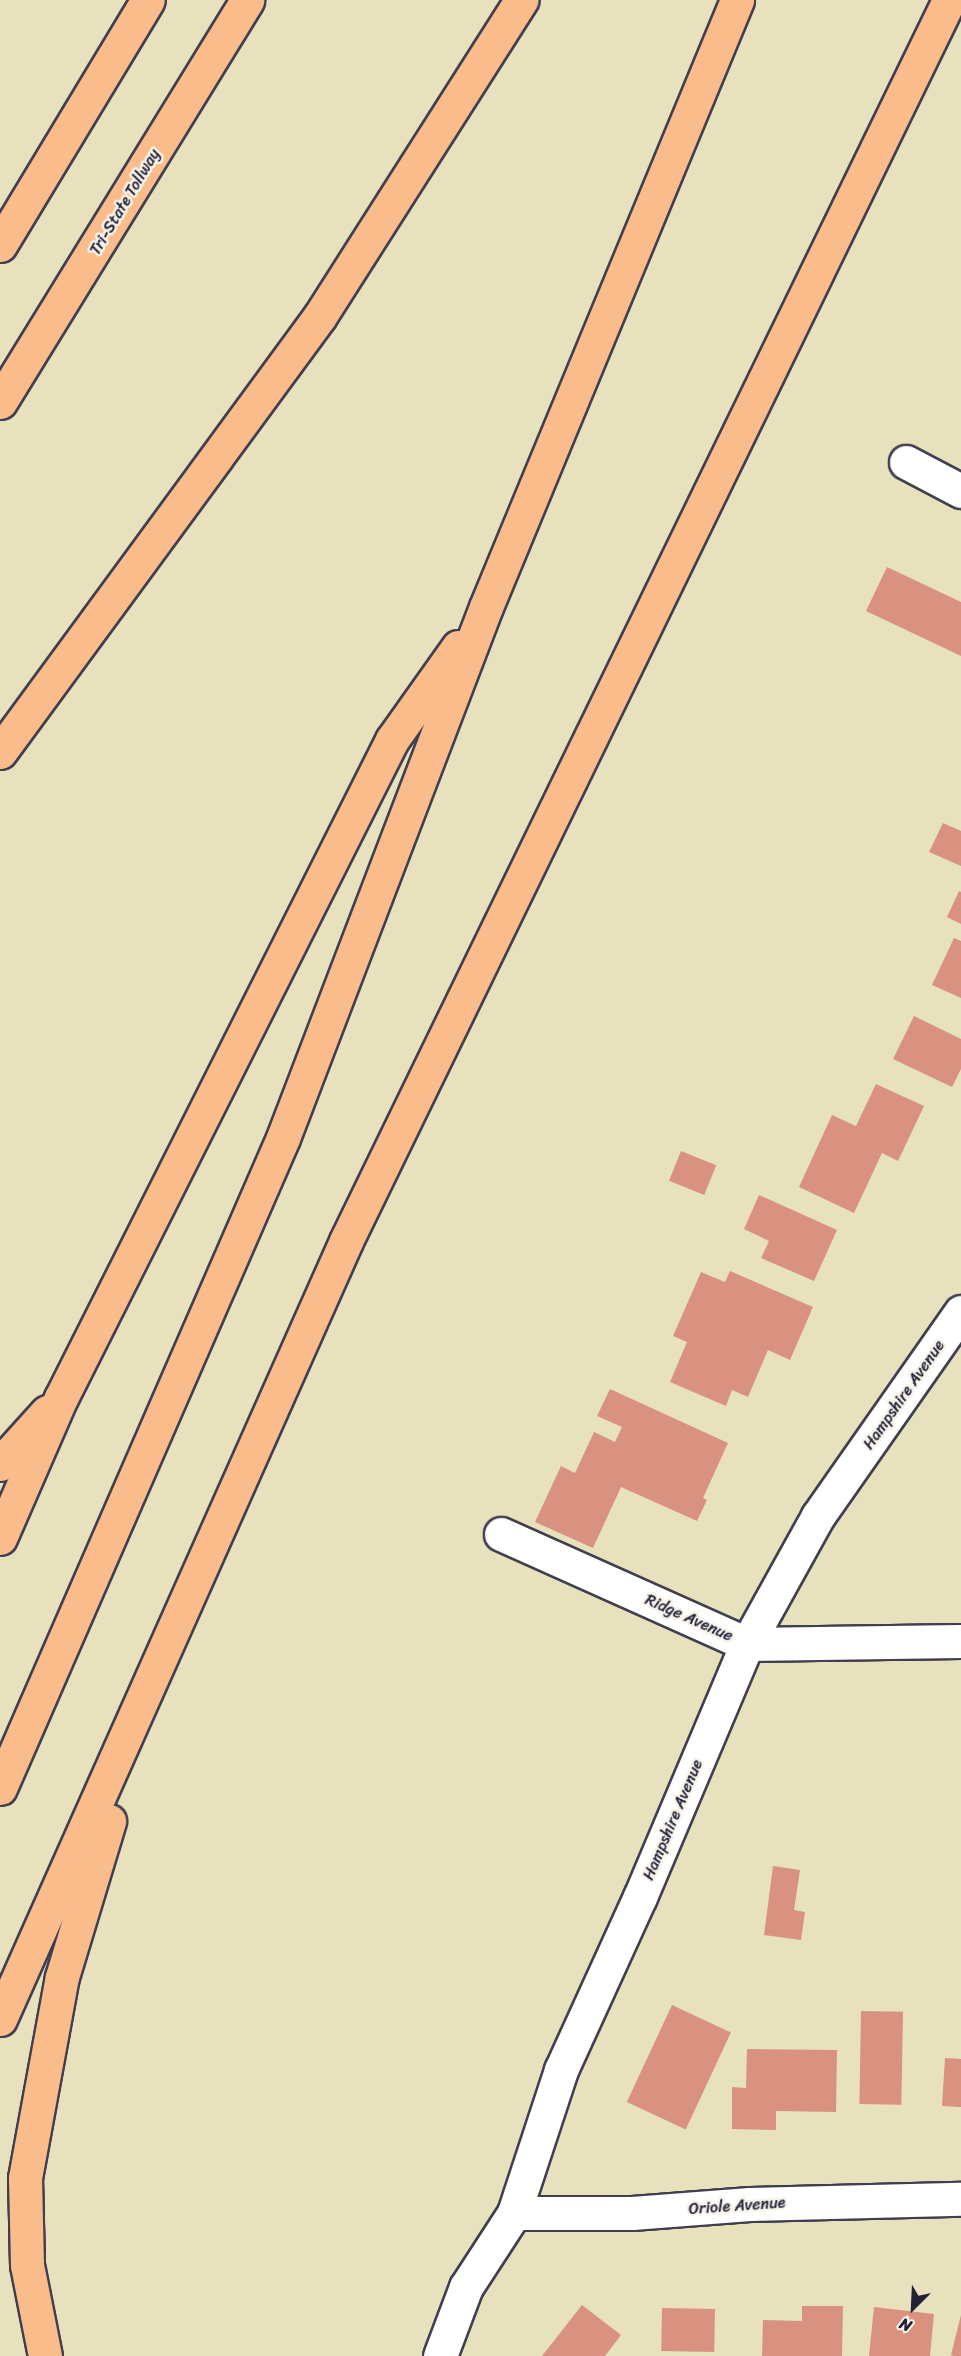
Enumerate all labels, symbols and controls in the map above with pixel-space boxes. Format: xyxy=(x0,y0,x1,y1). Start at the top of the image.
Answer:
street label: Tri-State Tollway xyxy=(86,145,164,259)
street label: Hampshire Avenue xyxy=(859,1337,949,1453)
street label: Ridge Avenue xyxy=(642,1590,736,1646)
street label: Hampshire Avenue xyxy=(639,1757,707,1883)
street label: Oriole Avenue xyxy=(688,2193,786,2219)
north arrow xyxy=(883,2278,943,2338)
text: N xyxy=(895,2309,916,2340)

